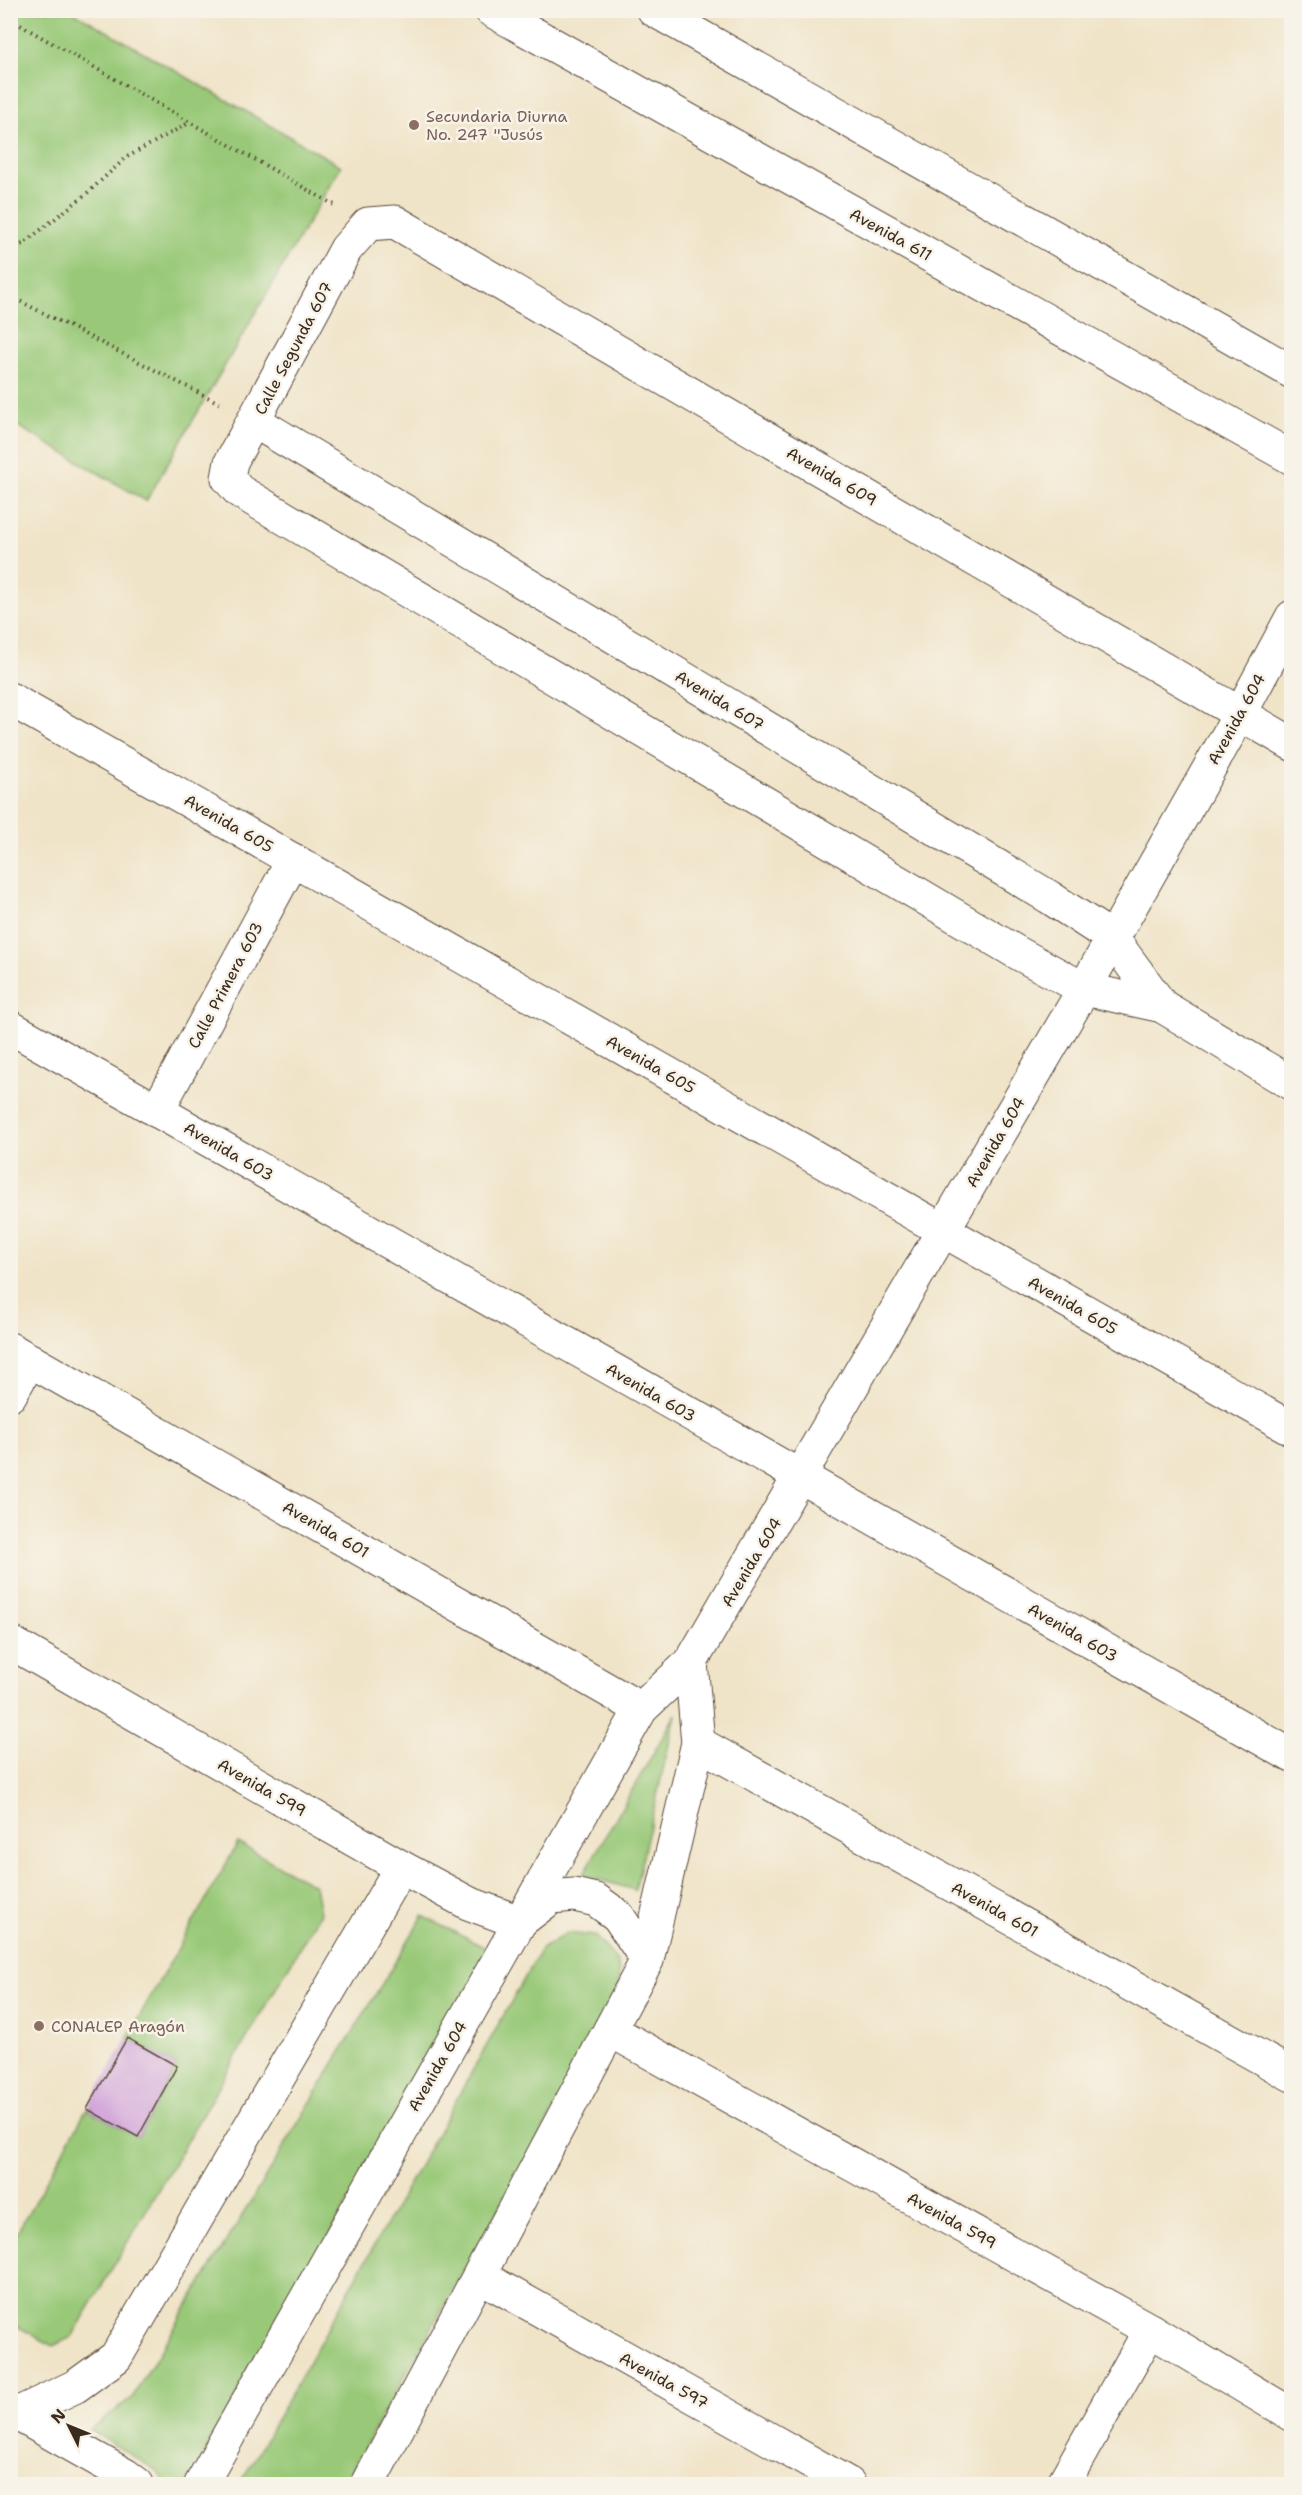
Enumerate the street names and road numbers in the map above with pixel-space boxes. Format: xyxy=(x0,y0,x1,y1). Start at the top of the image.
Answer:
street label: Avenida 611 xyxy=(846,203,936,266)
street label: Calle Segunda 607 xyxy=(250,278,337,418)
street label: Avenida 609 xyxy=(783,442,881,511)
street label: Avenida 607 xyxy=(671,666,768,735)
street label: Avenida 604 xyxy=(1203,670,1270,768)
street label: Avenida 605 xyxy=(180,789,277,857)
street label: Calle Primera 603 xyxy=(183,918,268,1052)
street label: Avenida 605 xyxy=(602,1030,699,1098)
street label: Avenida 604 xyxy=(961,1093,1030,1191)
street label: Avenida 603 xyxy=(180,1117,278,1186)
street label: Avenida 605 xyxy=(1024,1271,1121,1339)
street label: Avenida 603 xyxy=(602,1358,700,1427)
street label: Avenida 601 xyxy=(279,1496,373,1563)
street label: Avenida 604 xyxy=(716,1514,786,1611)
street label: Avenida 603 xyxy=(1024,1598,1122,1667)
street label: Avenida 599 xyxy=(214,1754,310,1821)
street label: Avenida 601 xyxy=(948,1877,1042,1942)
street label: Avenida 604 xyxy=(403,2017,472,2115)
street label: Avenida 599 xyxy=(903,2187,1000,2254)
street label: Avenida 597 xyxy=(616,2347,712,2414)

